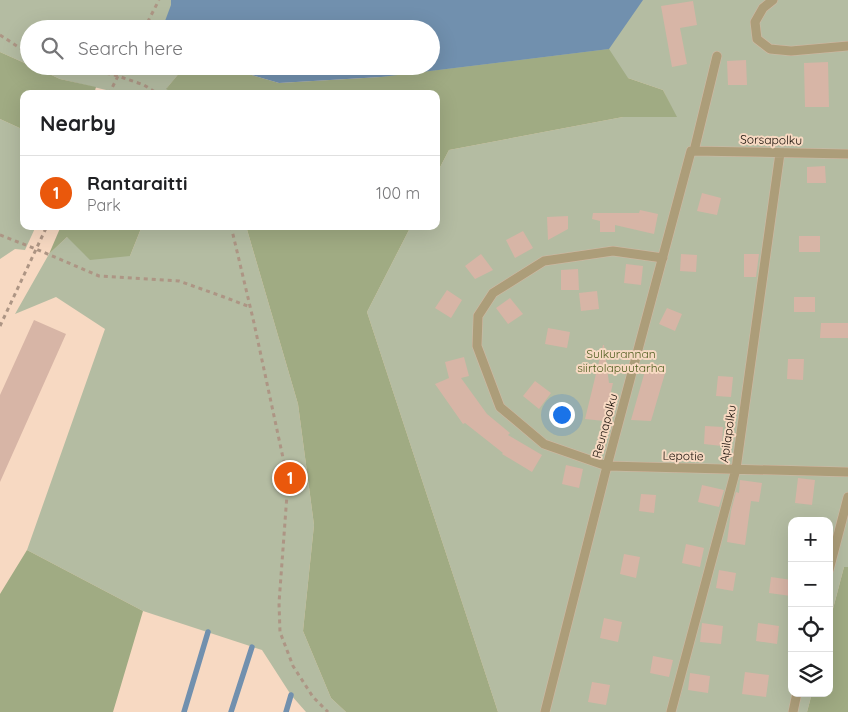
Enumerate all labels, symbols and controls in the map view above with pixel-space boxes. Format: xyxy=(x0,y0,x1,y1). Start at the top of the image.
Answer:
search box xyxy=(20,20,440,75)
icon: search xyxy=(38,34,66,62)
text: Search here xyxy=(78,36,183,60)
text: Nearby xyxy=(40,110,116,136)
street label: Sorsapolku xyxy=(740,131,802,148)
text: Rantaraitti xyxy=(87,171,188,195)
text: 1 xyxy=(53,183,59,203)
text: 100 m xyxy=(376,183,420,203)
text: Park xyxy=(87,195,121,215)
park label: Sulkurannan siirtolapuutarha xyxy=(577,346,665,375)
street label: Reunapolku xyxy=(589,392,620,460)
your location xyxy=(549,402,575,428)
street label: Apilapolku xyxy=(716,404,739,464)
street label: Lepotie xyxy=(662,448,704,463)
pin: 1 xyxy=(274,459,306,497)
map controls xyxy=(788,517,833,697)
button: + xyxy=(788,517,833,562)
button: − xyxy=(788,562,833,607)
button: locate xyxy=(788,607,833,652)
button: layers xyxy=(788,652,833,697)

